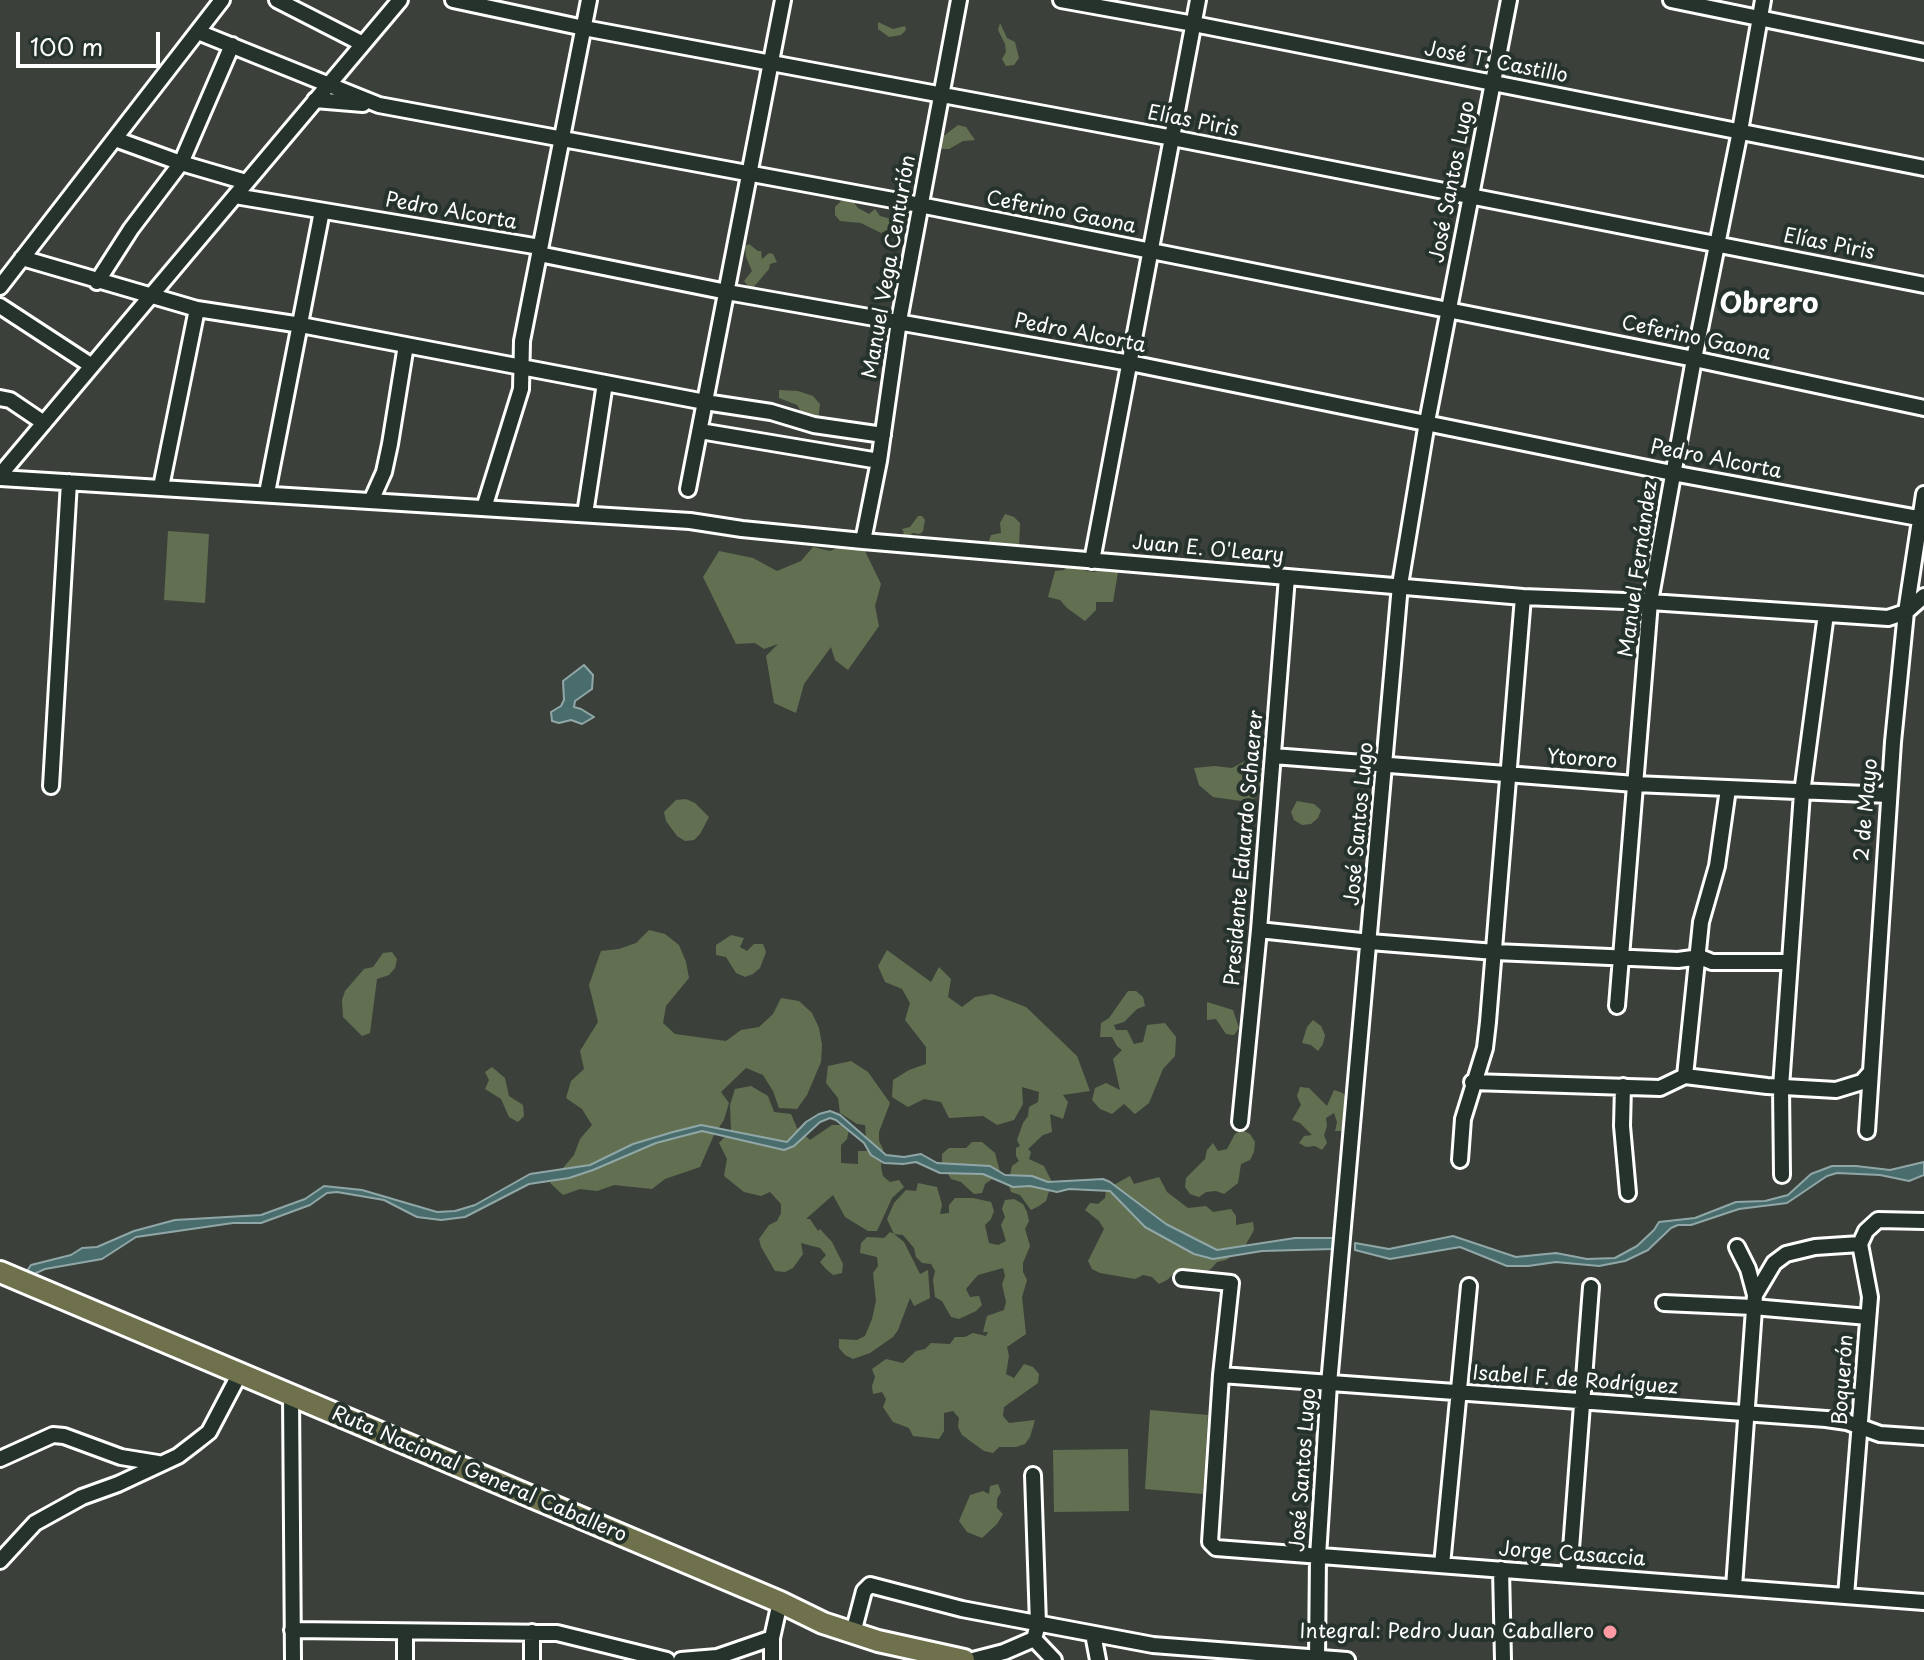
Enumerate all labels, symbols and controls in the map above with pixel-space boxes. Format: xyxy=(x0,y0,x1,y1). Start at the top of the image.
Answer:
scale bar xyxy=(20,16,164,66)
text: 100 m xyxy=(30,28,103,64)
street label: José T. Castillo xyxy=(1422,37,1570,89)
street label: José Santos Lugo xyxy=(1426,99,1480,265)
street label: Elías Piris xyxy=(1145,101,1241,143)
street label: Manuel Vega Centurión xyxy=(859,153,921,381)
street label: Ceferino Gaona xyxy=(984,187,1138,239)
street label: Pedro Alcorta xyxy=(383,189,519,235)
street label: Elías Piris xyxy=(1781,224,1877,266)
district label: Obrero xyxy=(1720,288,1818,322)
street label: Pedro Alcorta xyxy=(1012,310,1148,358)
street label: Ceferino Gaona xyxy=(1619,311,1773,367)
street label: Pedro Alcorta xyxy=(1648,436,1784,484)
street label: Manuel Fernández xyxy=(1615,479,1663,659)
street label: Juan E. O'Leary xyxy=(1131,531,1285,569)
street label: Presidente Eduardo Schaerer xyxy=(1221,709,1269,987)
street label: José Santos Lugo xyxy=(1341,741,1379,907)
street label: Ytororo xyxy=(1546,746,1618,774)
street label: 2 de Mayo xyxy=(1851,758,1883,862)
street label: Boquerón xyxy=(1829,1334,1859,1426)
street label: Isabel F. de Rodríguez xyxy=(1471,1362,1679,1400)
street label: José Santos Lugo xyxy=(1286,1387,1322,1553)
street label: Ruta Nacional General Caballero xyxy=(328,1402,630,1548)
street label: Jorge Casaccia xyxy=(1498,1538,1646,1572)
place label: Integral: Pedro Juan Caballero xyxy=(1299,1620,1594,1644)
marker: Integral: Pedro Juan Caballero xyxy=(1601,1623,1619,1641)

